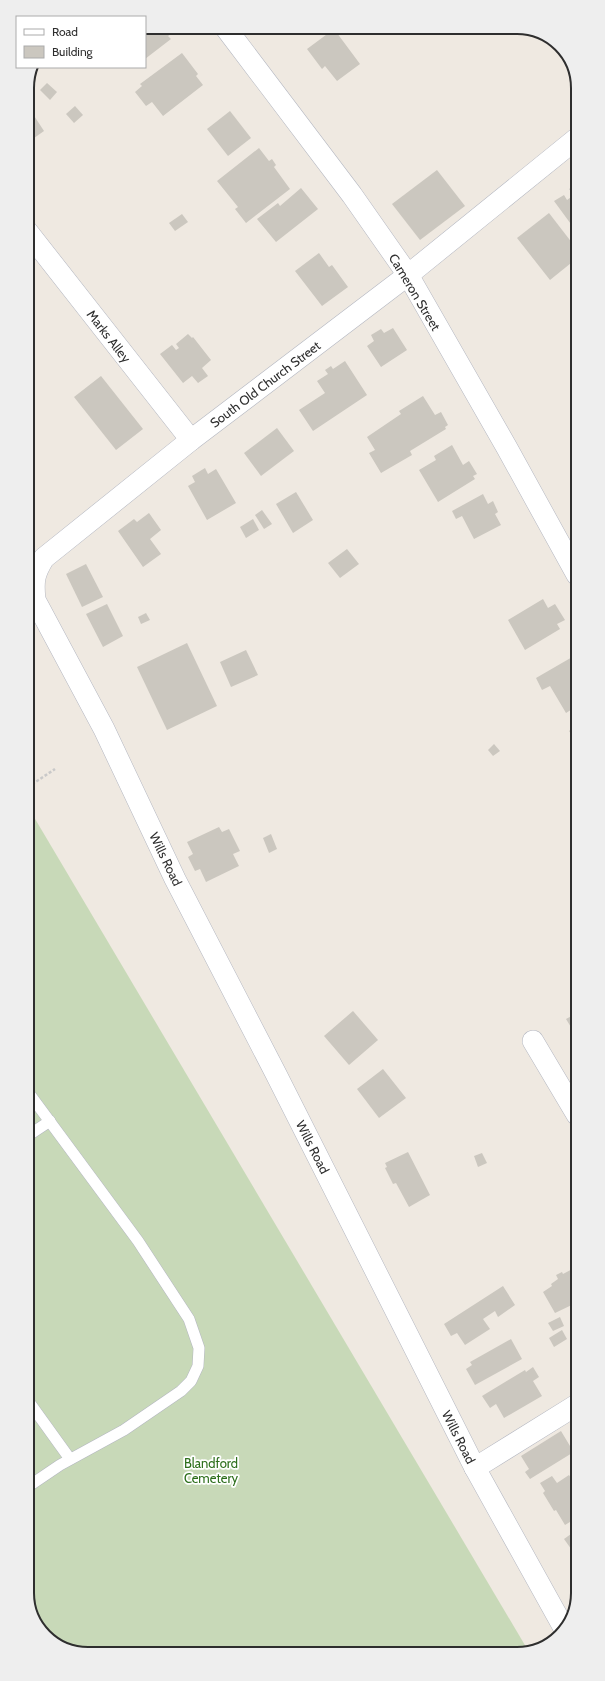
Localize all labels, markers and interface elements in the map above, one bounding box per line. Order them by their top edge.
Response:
legend [16,16,146,68]
text: Road [52,24,78,39]
text: Building [52,44,94,59]
street label: Cameron Street [386,251,445,334]
street label: Marks Alley [84,307,135,366]
street label: South Old Church Street [207,337,324,431]
street label: Wills Road [146,830,186,888]
street label: Wills Road [293,1118,333,1176]
street label: Wills Road [439,1408,479,1466]
park label: Blandford Cemetery [184,1455,239,1486]

